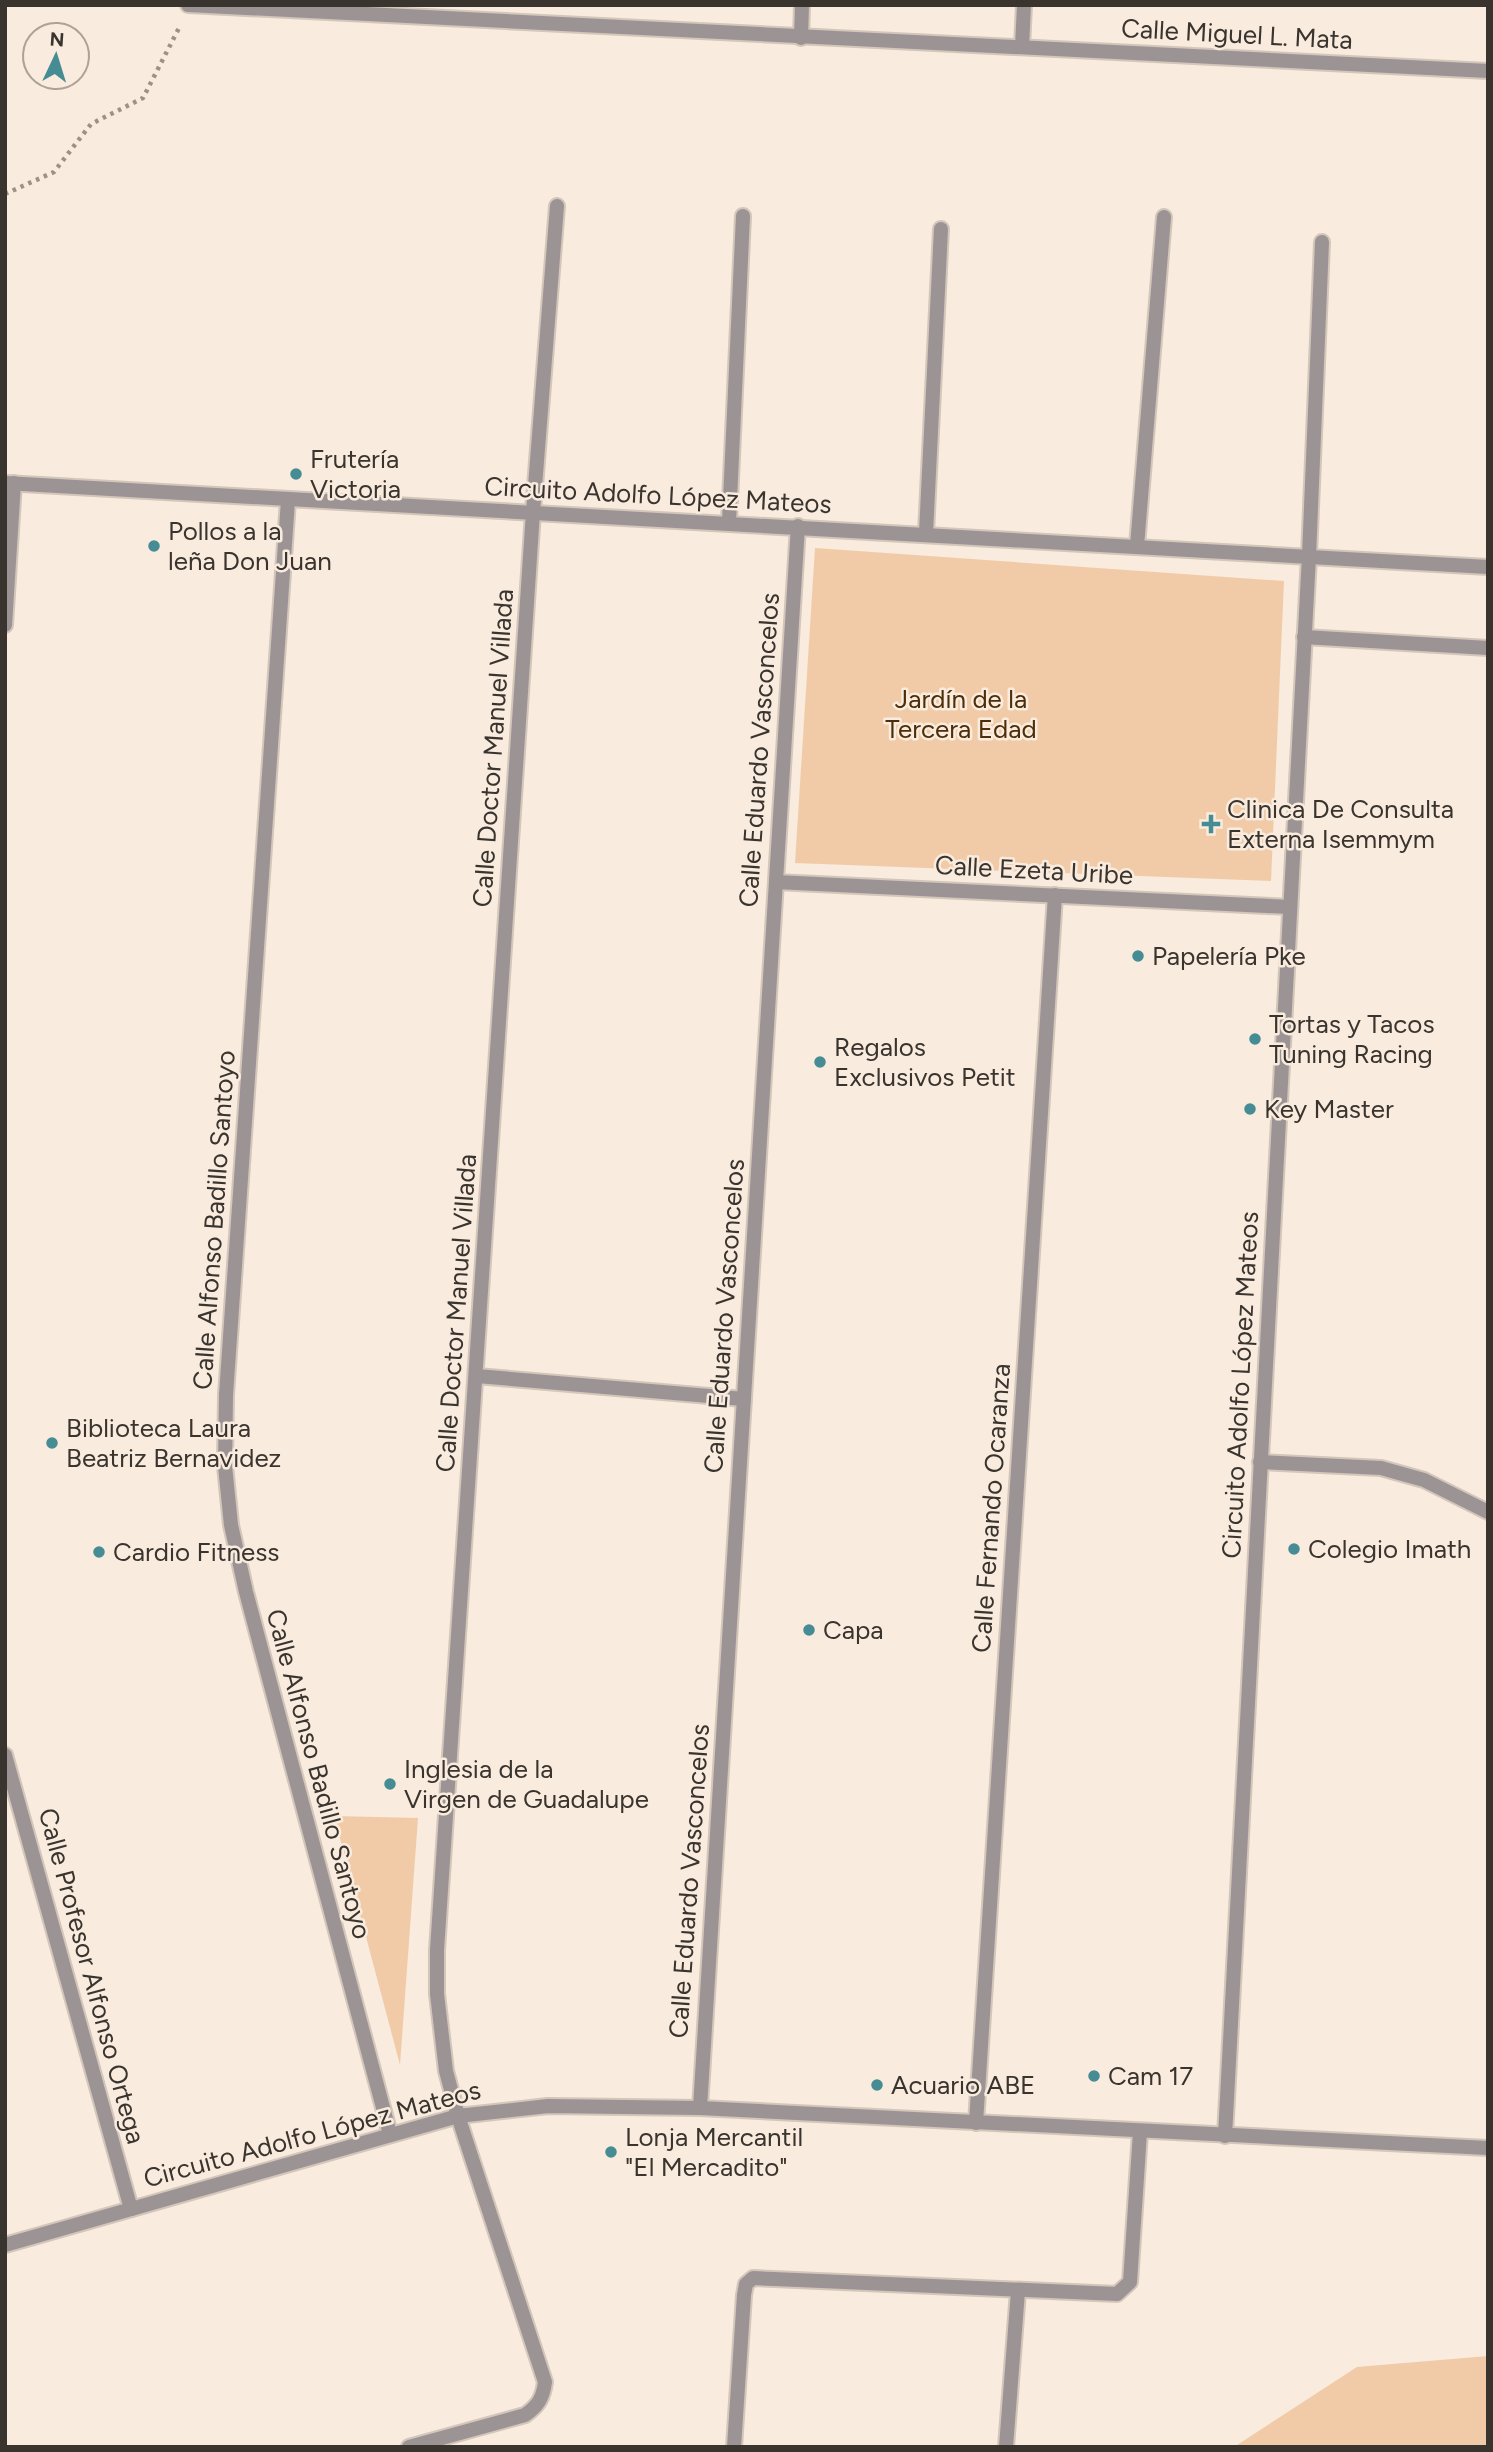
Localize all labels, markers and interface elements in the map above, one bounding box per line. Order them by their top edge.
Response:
street label: Calle Miguel L. Mata [1120,12,1354,56]
north arrow [21,21,91,91]
text: N [49,28,65,52]
place label: Frutería Victoria [310,443,401,505]
marker: Frutería Victoria [288,466,304,482]
street label: Circuito Adolfo López Mateos [484,470,832,520]
place label: Pollos a la leña Don Juan [168,515,332,577]
marker: Pollos a la leña Don Juan [146,538,162,554]
street label: Calle Doctor Manuel Villada [466,588,520,908]
street label: Calle Eduardo Vasconcelos [732,592,786,908]
park label: Jardín de la Tercera Edad [885,683,1037,745]
place label: Clinica De Consulta Externa Isemmym [1227,793,1454,855]
marker: Clinica De Consulta Externa Isemmym [1201,814,1221,834]
street label: Calle Ezeta Uribe [934,849,1134,891]
place label: Papelería Pke [1152,940,1306,972]
marker: Papelería Pke [1130,948,1146,964]
place label: Tortas y Tacos Tuning Racing [1269,1008,1435,1070]
place label: Regalos Exclusivos Petit [834,1031,1016,1093]
marker: Tortas y Tacos Tuning Racing [1247,1031,1263,1047]
street label: Calle Alfonso Badillo Santoyo [186,1049,242,1391]
marker: Regalos Exclusivos Petit [812,1054,828,1070]
place label: Key Master [1264,1093,1394,1125]
marker: Key Master [1242,1101,1258,1117]
street label: Calle Doctor Manuel Villada [429,1153,483,1473]
street label: Calle Eduardo Vasconcelos [697,1158,751,1474]
street label: Circuito Adolfo López Mateos [1215,1211,1265,1559]
street label: Calle Fernando Ocaranza [965,1362,1017,1654]
place label: Biblioteca Laura Beatriz Bernavidez [66,1412,281,1474]
marker: Biblioteca Laura Beatriz Bernavidez [44,1435,60,1451]
place label: Colegio Imath [1308,1533,1471,1565]
place label: Cardio Fitness [113,1536,279,1568]
marker: Colegio Imath [1286,1541,1302,1557]
marker: Cardio Fitness [91,1544,107,1560]
street label: Calle Alfonso Badillo Santoyo [260,1606,378,1942]
place label: Capa [823,1614,884,1646]
marker: Capa [801,1622,817,1638]
street label: Calle Eduardo Vasconcelos [662,1723,716,2039]
place label: Inglesia de la Virgen de Guadalupe [404,1753,649,1815]
marker: Inglesia de la Virgen de Guadalupe [382,1776,398,1792]
street label: Calle Profesor Alfonso Ortega [32,1805,152,2147]
place label: Cam 17 [1108,2060,1193,2092]
marker: Cam 17 [1086,2068,1102,2084]
place label: Acuario ABE [891,2069,1035,2101]
street label: Circuito Adolfo López Mateos [140,2074,484,2194]
marker: Acuario ABE [869,2077,885,2093]
place label: Lonja Mercantil "El Mercadito" [625,2121,803,2183]
marker: Lonja Mercantil "El Mercadito" [603,2144,619,2160]

